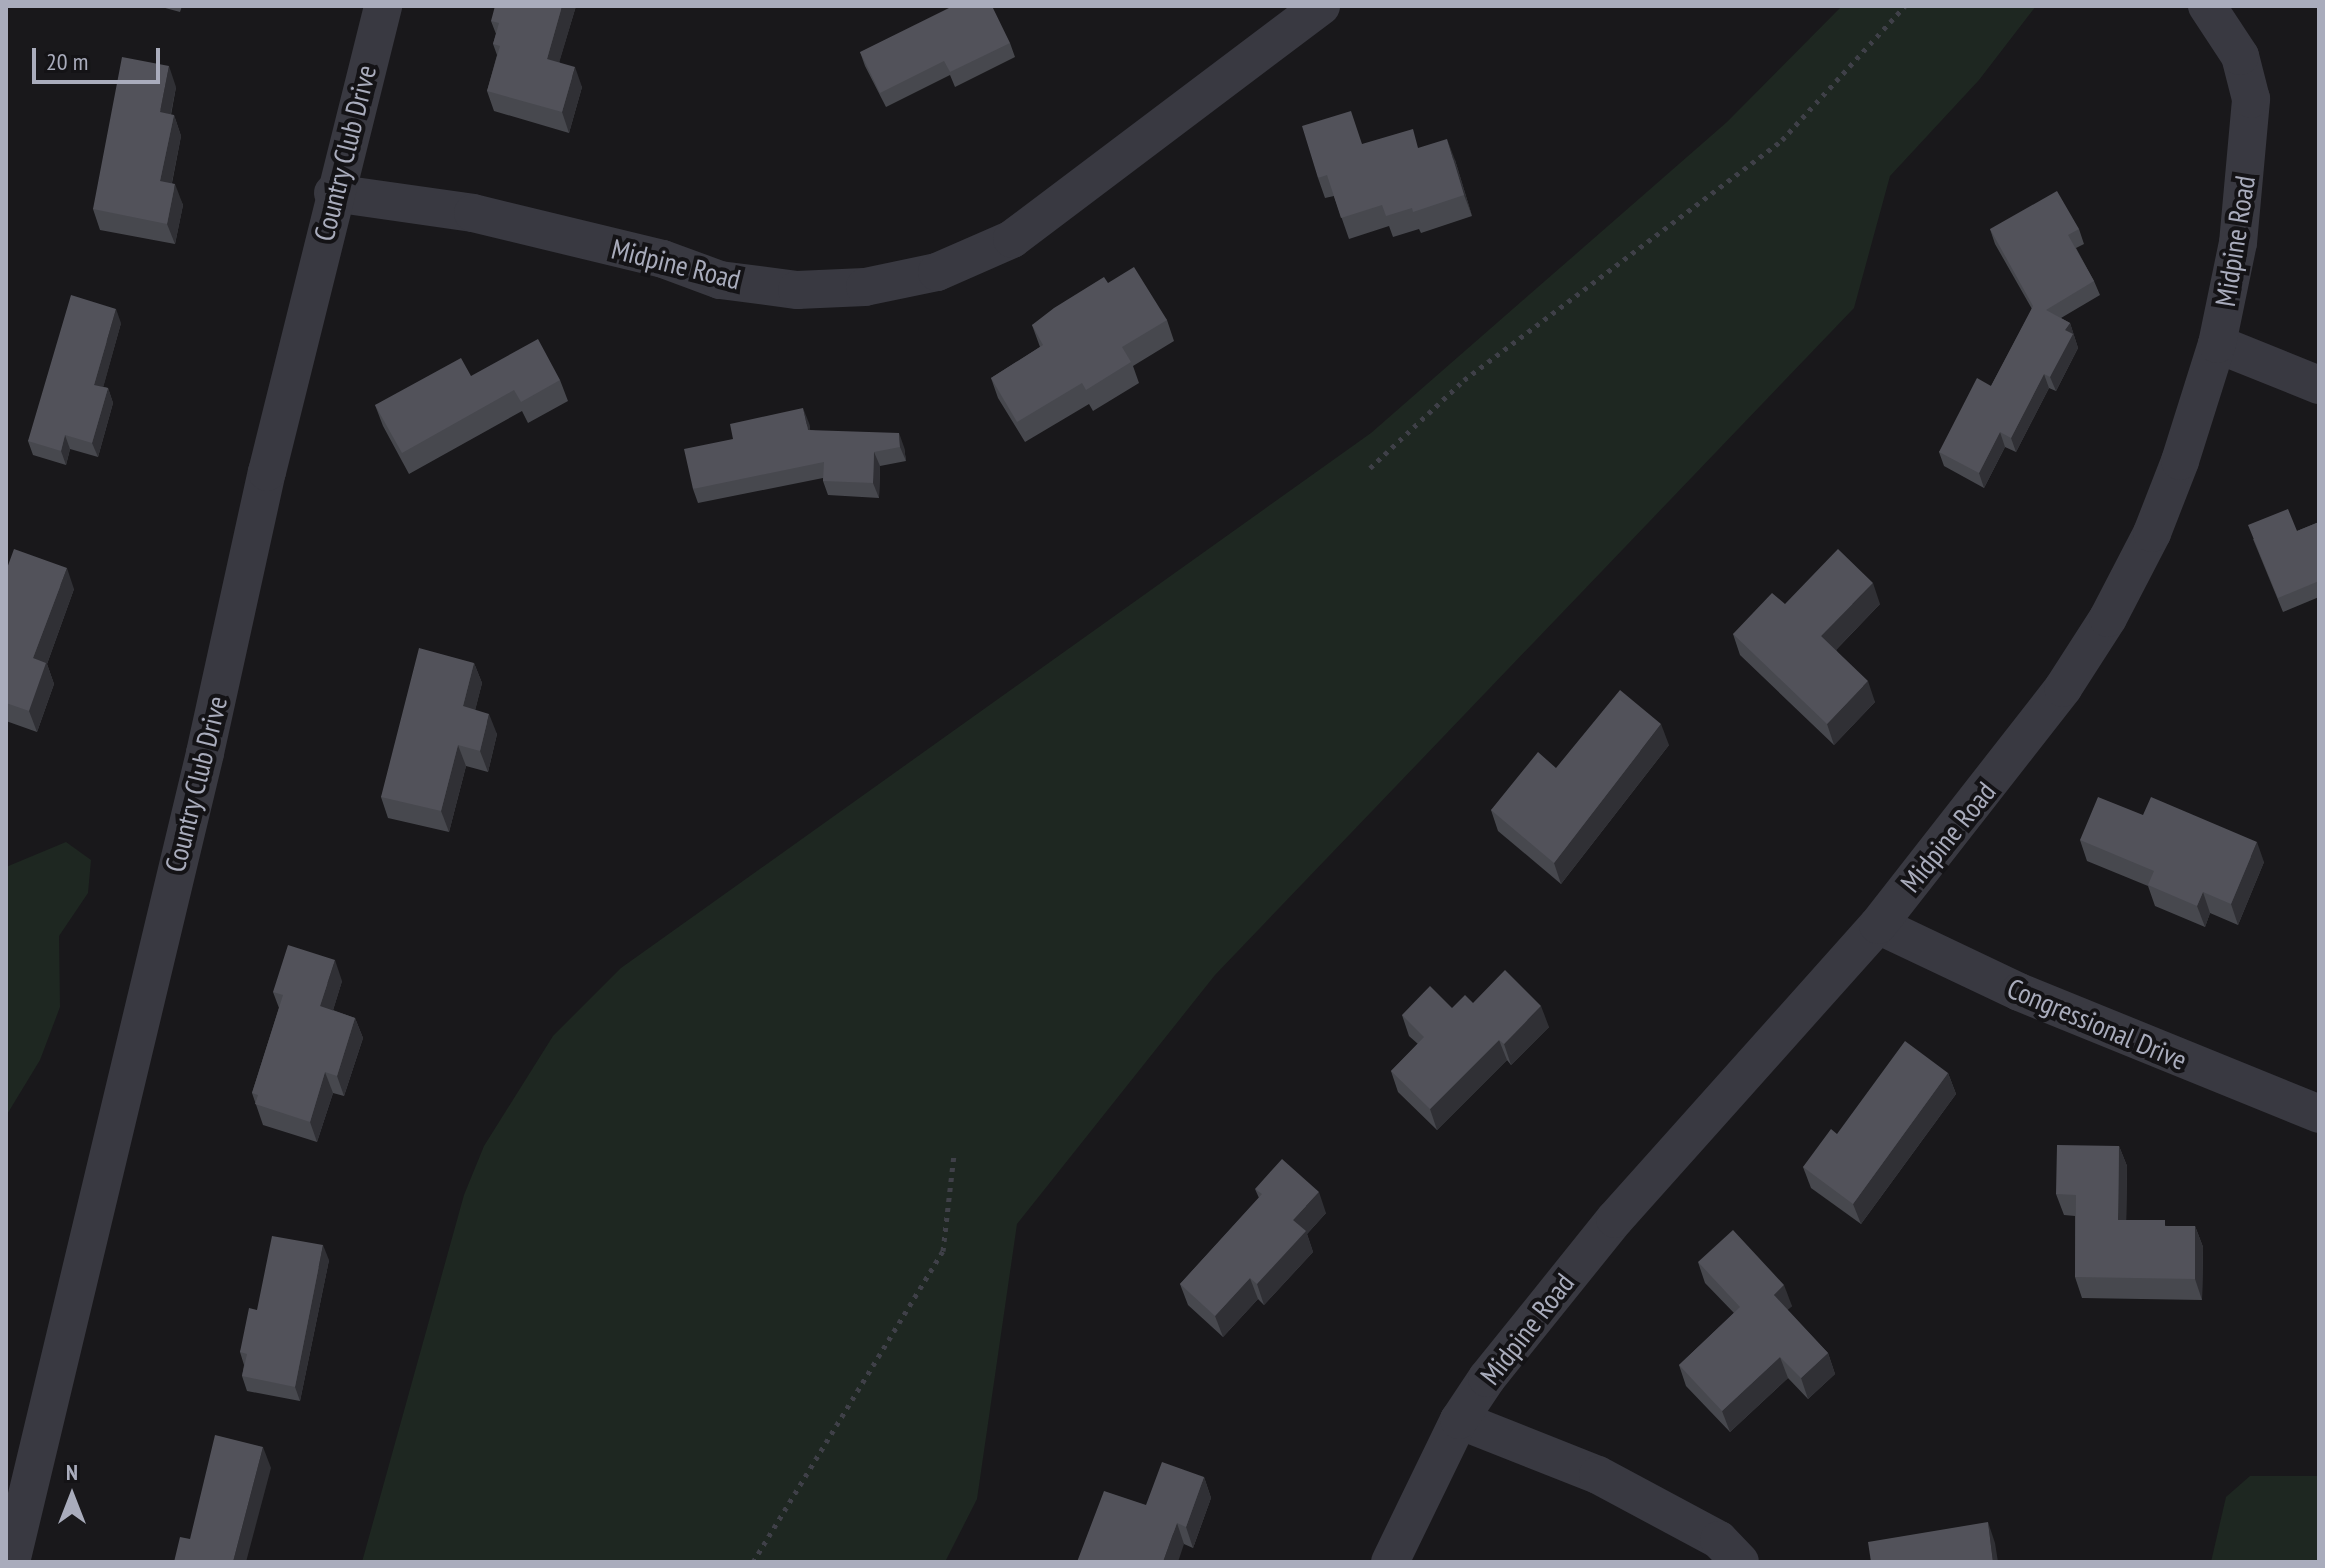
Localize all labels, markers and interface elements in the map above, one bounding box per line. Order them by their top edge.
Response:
scale bar [36,32,164,82]
text: 20 m [46,46,88,77]
street label: Country Club Drive [307,61,383,245]
street label: Midpine Road [2208,173,2262,309]
street label: Midpine Road [608,232,744,296]
street label: Country Club Drive [158,692,234,876]
street label: Midpine Road [1893,775,2003,899]
street label: Congressional Drive [2002,971,2192,1077]
street label: Midpine Road [1473,1267,1581,1391]
north arrow [32,1456,112,1536]
text: N [66,1458,78,1486]

